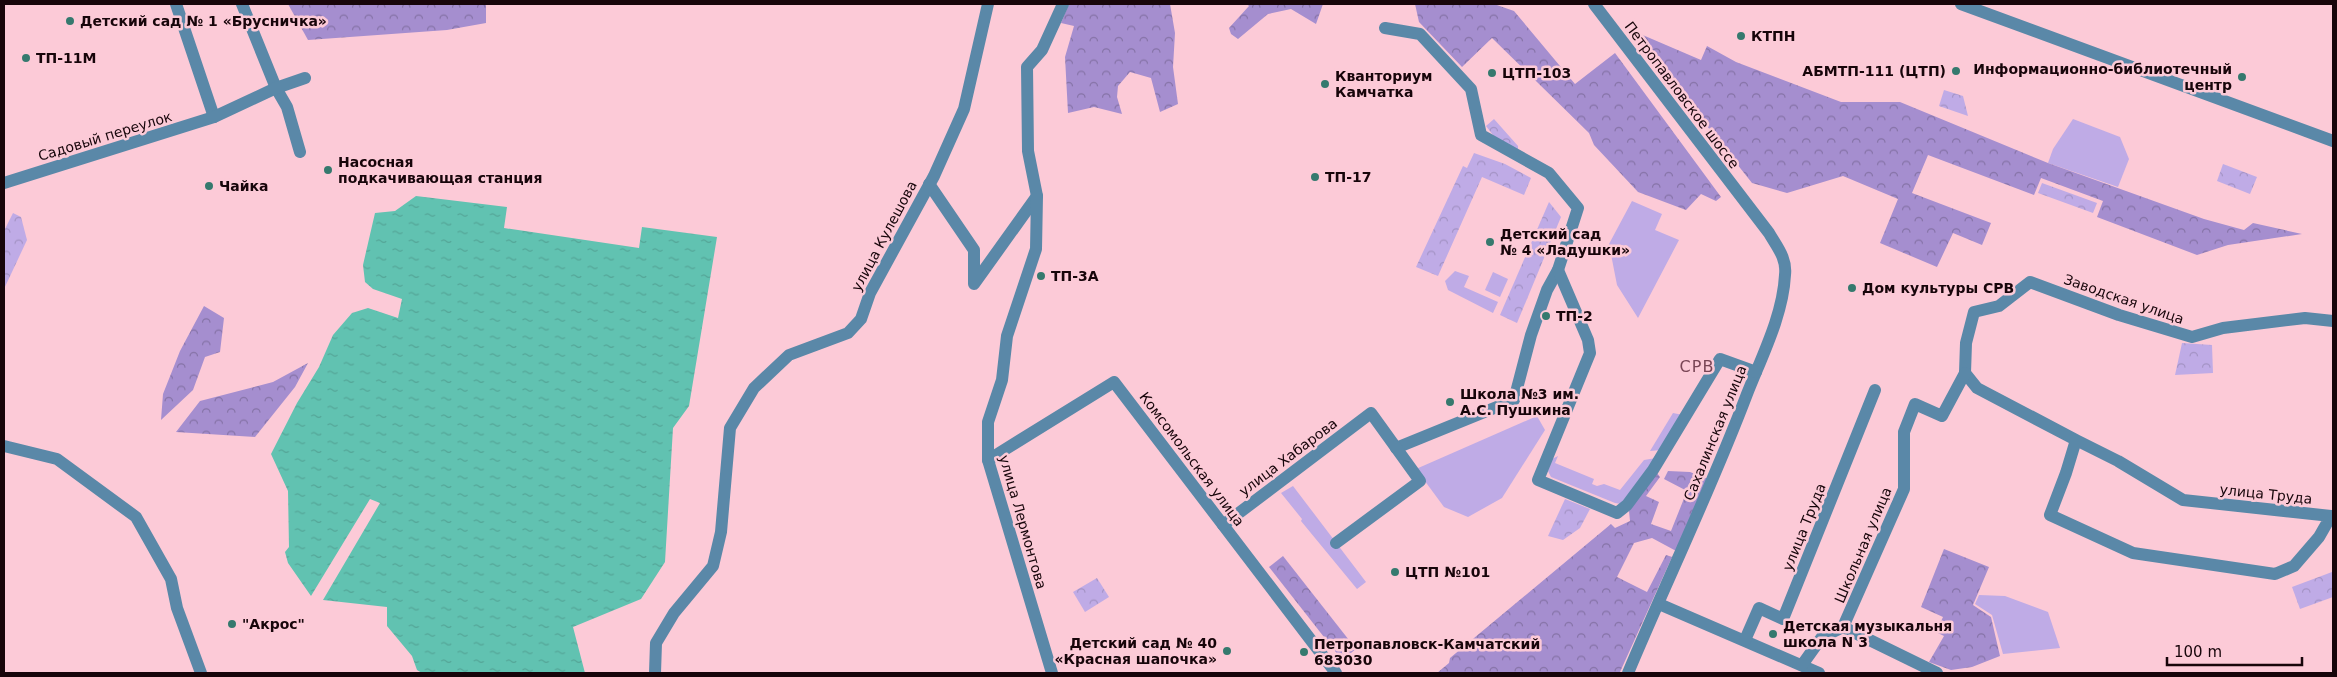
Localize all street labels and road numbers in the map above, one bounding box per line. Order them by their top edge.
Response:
street label: Петропавловское шоссе [1622,18,1742,172]
street label: Садовый переулок [36,108,174,164]
street label: улица Кулешова [848,178,920,294]
street label: Заводская улица [2062,271,2186,327]
street label: Сахалинская улица [1681,363,1749,503]
street label: Комсомольская улица [1136,389,1248,529]
street label: улица Хабарова [1236,415,1340,499]
street label: улица Лермонтова [996,453,1050,591]
street label: улица Труда [1779,481,1829,573]
street label: улица Труда [2219,481,2313,507]
street label: Школьная улица [1831,485,1895,605]

